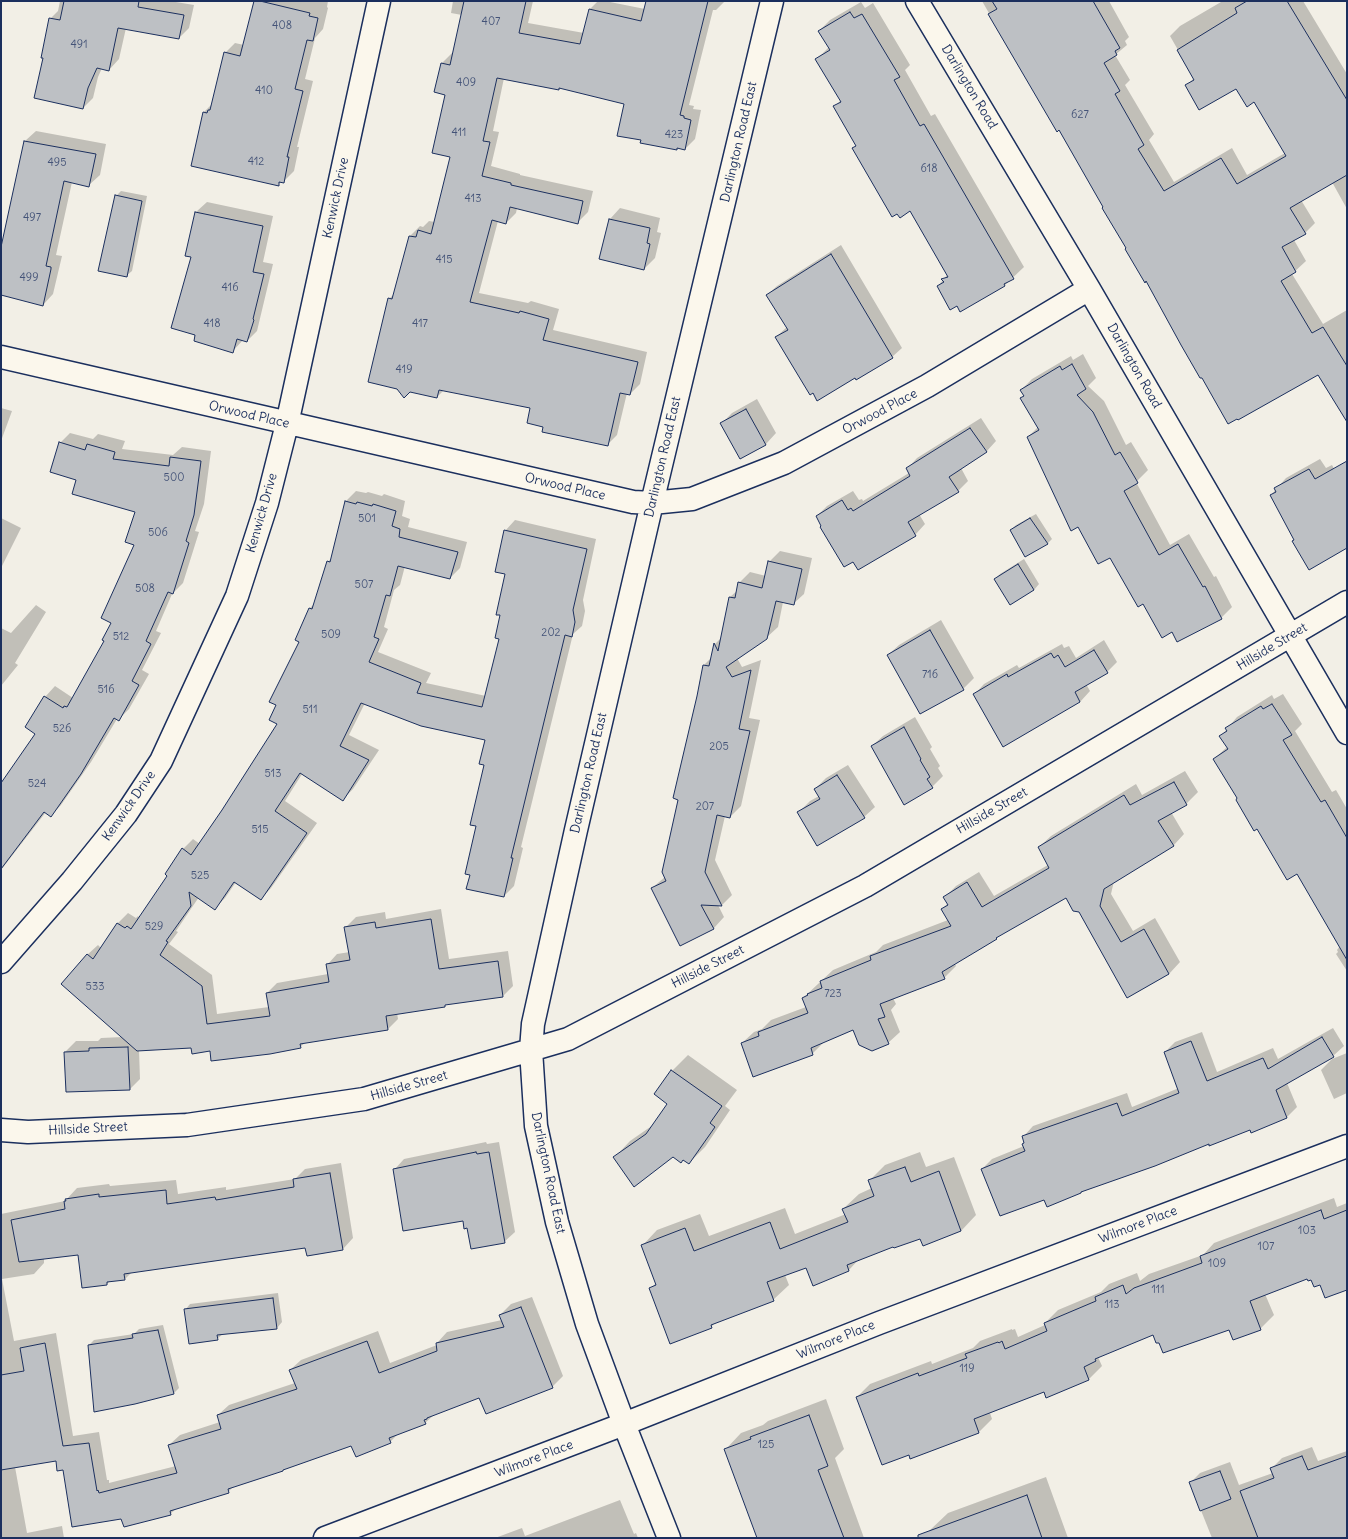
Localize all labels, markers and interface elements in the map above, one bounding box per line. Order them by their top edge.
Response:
house number: 407 [482,15,500,29]
house number: 408 [272,19,292,33]
house number: 491 [70,38,88,52]
street label: Darlington Road [938,42,1000,132]
house number: 409 [456,76,476,90]
street label: Darlington Road East [717,80,761,204]
house number: 410 [255,84,273,98]
house number: 627 [1071,108,1089,122]
house number: 411 [452,126,466,140]
house number: 423 [665,128,683,142]
house number: 412 [248,155,264,169]
house number: 495 [47,156,67,170]
street label: Kenwick Drive [320,156,352,240]
house number: 618 [920,162,938,176]
house number: 413 [465,192,481,206]
house number: 497 [23,211,41,225]
house number: 415 [436,253,452,267]
house number: 499 [19,271,39,285]
house number: 416 [222,281,238,295]
house number: 418 [204,317,220,331]
house number: 417 [412,317,428,331]
street label: Darlington Road [1103,321,1165,411]
house number: 419 [396,363,412,377]
street label: Orwood Place [840,386,920,438]
street label: Darlington Road East [641,395,685,519]
street label: Orwood Place [207,398,291,432]
street label: Orwood Place [523,470,607,504]
house number: 500 [164,471,184,485]
street label: Kenwick Drive [243,471,281,555]
house number: 501 [358,512,376,526]
house number: 506 [148,526,168,540]
house number: 507 [355,578,373,592]
house number: 508 [135,582,155,596]
street label: Hillside Street [1234,620,1310,674]
house number: 202 [541,626,561,640]
house number: 509 [321,628,341,642]
house number: 512 [113,630,129,644]
house number: 716 [922,668,938,682]
house number: 516 [97,683,115,697]
house number: 511 [302,703,318,717]
street label: Darlington Road East [567,711,611,835]
house number: 526 [53,722,71,736]
house number: 205 [709,740,729,754]
house number: 513 [265,767,281,781]
street label: Kenwick Drive [99,768,159,844]
house number: 524 [28,777,46,791]
street label: Hillside Street [954,784,1030,838]
house number: 207 [696,800,714,814]
house number: 515 [251,823,269,837]
house number: 525 [191,869,209,883]
house number: 529 [145,920,163,934]
street label: Hillside Street [669,942,747,992]
house number: 533 [86,980,104,994]
house number: 723 [824,987,842,1001]
street label: Hillside Street [369,1068,449,1104]
street label: Darlington Road East [528,1111,568,1235]
street label: Hillside Street [48,1119,128,1139]
street label: Wilmore Place [1097,1203,1179,1247]
house number: 103 [1298,1224,1316,1238]
house number: 107 [1258,1240,1274,1254]
house number: 109 [1208,1257,1226,1271]
house number: 111 [1151,1283,1165,1297]
house number: 113 [1105,1298,1119,1312]
street label: Wilmore Place [795,1317,877,1363]
house number: 119 [959,1362,975,1376]
street label: Wilmore Place [493,1437,575,1481]
house number: 125 [758,1438,774,1452]

